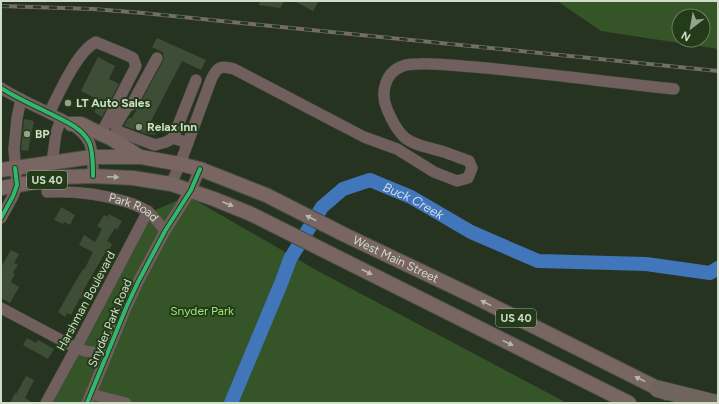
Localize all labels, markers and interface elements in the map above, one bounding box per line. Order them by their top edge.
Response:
north arrow [671,8,711,48]
text: N [679,28,693,44]
place label: LT Auto Sales [76,96,150,110]
marker: LT Auto Sales [63,98,73,108]
place label: Relax Inn [147,120,197,134]
marker: Relax Inn [134,122,144,132]
place label: BP [35,127,50,141]
marker: BP [22,129,32,139]
road number: US 40 [27,171,67,189]
one-way arrow [107,174,120,180]
water label: Buck Creek [381,179,447,223]
street label: Park Road [107,190,161,225]
one-way arrow [222,202,234,208]
one-way arrow [306,215,317,221]
street label: West Main Street [351,233,441,286]
street label: Harshman Boulevard [54,249,118,353]
one-way arrow [361,269,373,276]
street label: Snyder Park Road [85,277,135,369]
one-way arrow [480,300,491,306]
park label: Snyder Park [170,304,234,318]
road number: US 40 [496,309,536,327]
one-way arrow [503,340,514,346]
one-way arrow [634,376,645,383]

